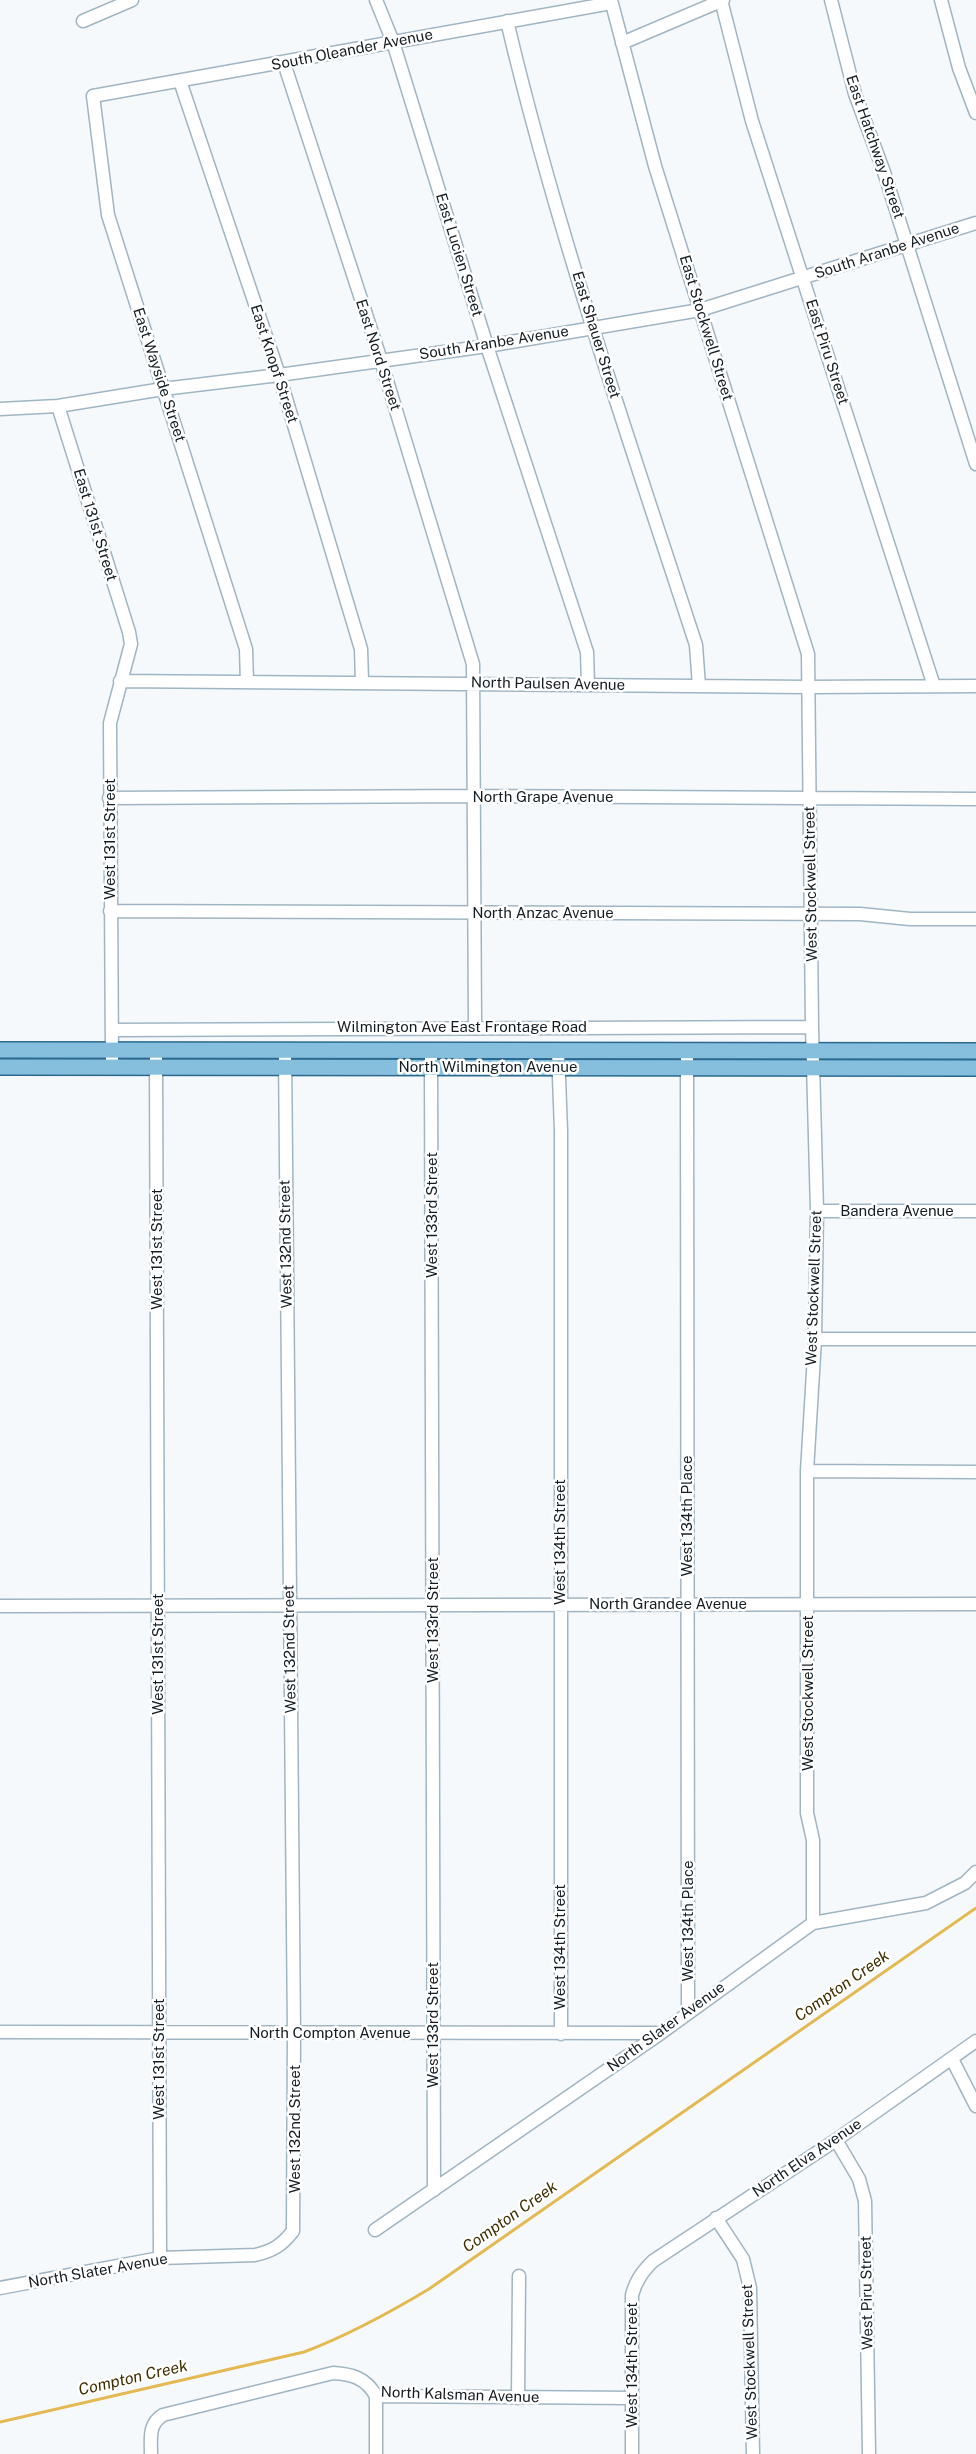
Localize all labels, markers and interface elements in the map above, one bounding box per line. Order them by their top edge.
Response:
street label: South Oleander Avenue [270,25,434,75]
street label: East Hatchway Street [842,73,908,221]
street label: East Lucien Street [432,191,486,319]
street label: South Aranbe Avenue [812,219,962,283]
street label: East Stockwell Street [675,253,737,403]
street label: East Shauer Street [568,269,624,401]
street label: East Nord Street [351,297,405,413]
street label: East Piru Street [801,297,853,407]
street label: East Knopf Street [246,302,302,426]
street label: East Wayside Street [129,306,189,444]
street label: South Aranbe Avenue [418,322,570,364]
street label: East 131st Street [69,467,121,583]
street label: North Paulsen Avenue [471,674,625,694]
street label: West 131st Street [101,778,119,900]
street label: North Grape Avenue [473,788,613,806]
street label: West Stockwell Street [801,806,821,962]
street label: North Anzac Avenue [472,904,614,922]
street label: Wilmington Ave East Frontage Road [337,1018,587,1036]
street label: North Wilmington Avenue [399,1058,577,1076]
street label: West 133rd Street [423,1152,441,1278]
street label: West 132nd Street [276,1180,296,1308]
street label: West 131st Street [148,1188,166,1310]
street label: Bandera Avenue [840,1202,954,1220]
street label: West Stockwell Street [802,1210,826,1366]
street label: West 134th Place [678,1456,696,1576]
street label: West 134th Street [551,1479,569,1605]
street label: West 133rd Street [424,1557,442,1683]
street label: West 132nd Street [280,1585,300,1713]
street label: West 131st Street [149,1593,167,1715]
street label: North Grandee Avenue [589,1595,747,1613]
street label: West Stockwell Street [799,1615,817,1771]
street label: West 134th Place [679,1861,697,1981]
street label: West 134th Street [551,1884,569,2010]
water label: Compton Creek [791,1946,893,2026]
street label: West 133rd Street [424,1962,442,2088]
street label: North Slater Avenue [604,1978,728,2076]
street label: West 131st Street [150,1998,168,2120]
street label: North Compton Avenue [249,2024,411,2042]
street label: West 132nd Street [286,2065,304,2193]
street label: North Elva Avenue [749,2115,865,2201]
water label: Compton Creek [459,2177,561,2257]
street label: West Piru Street [857,2236,877,2350]
street label: North Slater Avenue [27,2250,169,2292]
street label: West Stockwell Street [738,2284,762,2440]
street label: West 134th Street [623,2302,641,2428]
water label: Compton Creek [77,2356,189,2400]
street label: North Kalsman Avenue [380,2383,540,2407]

